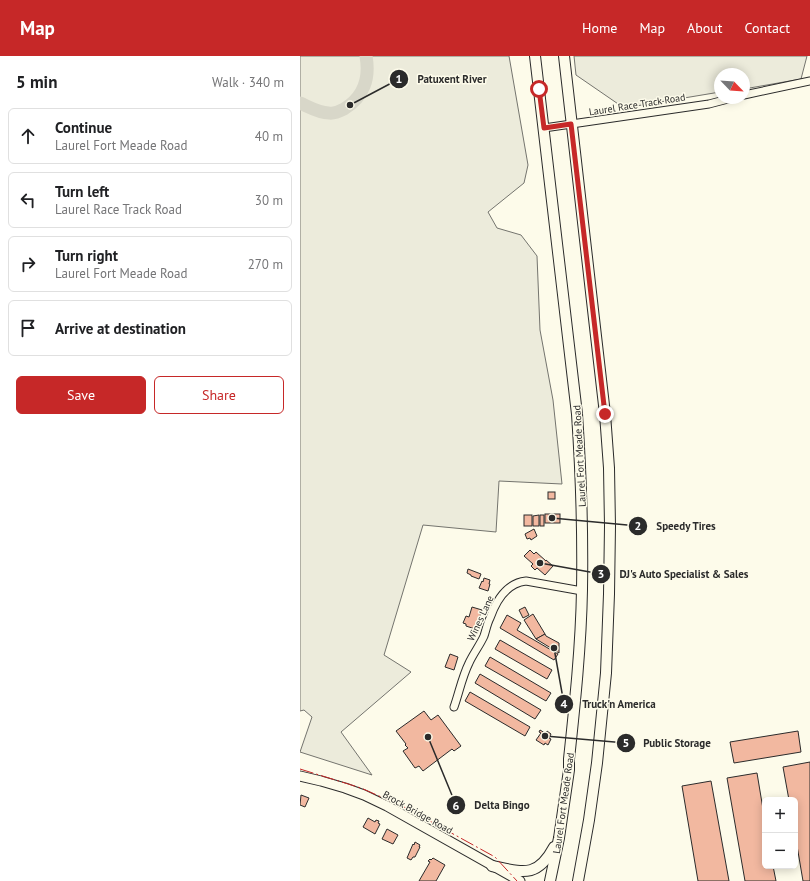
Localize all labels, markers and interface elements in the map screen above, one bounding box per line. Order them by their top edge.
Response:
text: Map [20,16,55,40]
text: Home [582,19,617,37]
text: Map [639,19,665,37]
text: About [687,19,723,37]
text: Contact [745,19,790,37]
callout: Patuxent River [389,67,495,90]
north arrow [714,68,750,104]
text: 5 min [16,71,57,93]
text: 1 [396,71,402,86]
text: Patuxent River [417,72,487,86]
text: Walk · 340 m [212,74,284,91]
route start [530,80,548,98]
street label: Laurel Race Track Road [588,90,686,119]
text: Continue [55,118,112,137]
icon: ahead [17,125,39,147]
text: 40 m [255,128,283,145]
text: Laurel Fort Meade Road [55,137,188,154]
text: Turn left [55,182,109,201]
icon: left [17,189,39,211]
text: 30 m [255,192,283,209]
text: Laurel Race Track Road [55,201,182,218]
text: Turn right [55,246,118,265]
icon: right [17,253,39,275]
text: 270 m [248,256,283,273]
text: Laurel Fort Meade Road [55,265,188,282]
icon: arrive [17,317,39,339]
text: Arrive at destination [55,319,186,338]
button: Save [16,376,146,414]
button: Share [154,376,284,414]
street label: Laurel Fort Meade Road [570,405,589,507]
route end [596,405,614,423]
callout: Speedy Tires [628,514,724,537]
text: 2 [635,518,641,533]
text: Speedy Tires [656,519,716,533]
callout: DJ's Auto Specialist & Sales [591,563,757,586]
text: 3 [598,566,604,581]
text: DJ's Auto Specialist & Sales [620,567,749,581]
street label: Wines Lane [464,593,497,643]
callout: Truck'n America [554,693,664,716]
text: 4 [561,696,568,711]
text: Truck'n America [582,697,656,711]
callout: Public Storage [616,732,719,755]
text: 5 [623,735,629,750]
text: Public Storage [643,736,711,750]
street label: Laurel Fort Meade Road [550,752,577,854]
street label: Brock Bridge Road [381,788,455,837]
callout: Delta Bingo [446,794,538,817]
map controls [762,797,798,869]
button: + [762,797,798,833]
text: 6 [453,798,460,813]
text: Delta Bingo [474,798,530,812]
button: − [762,833,798,869]

